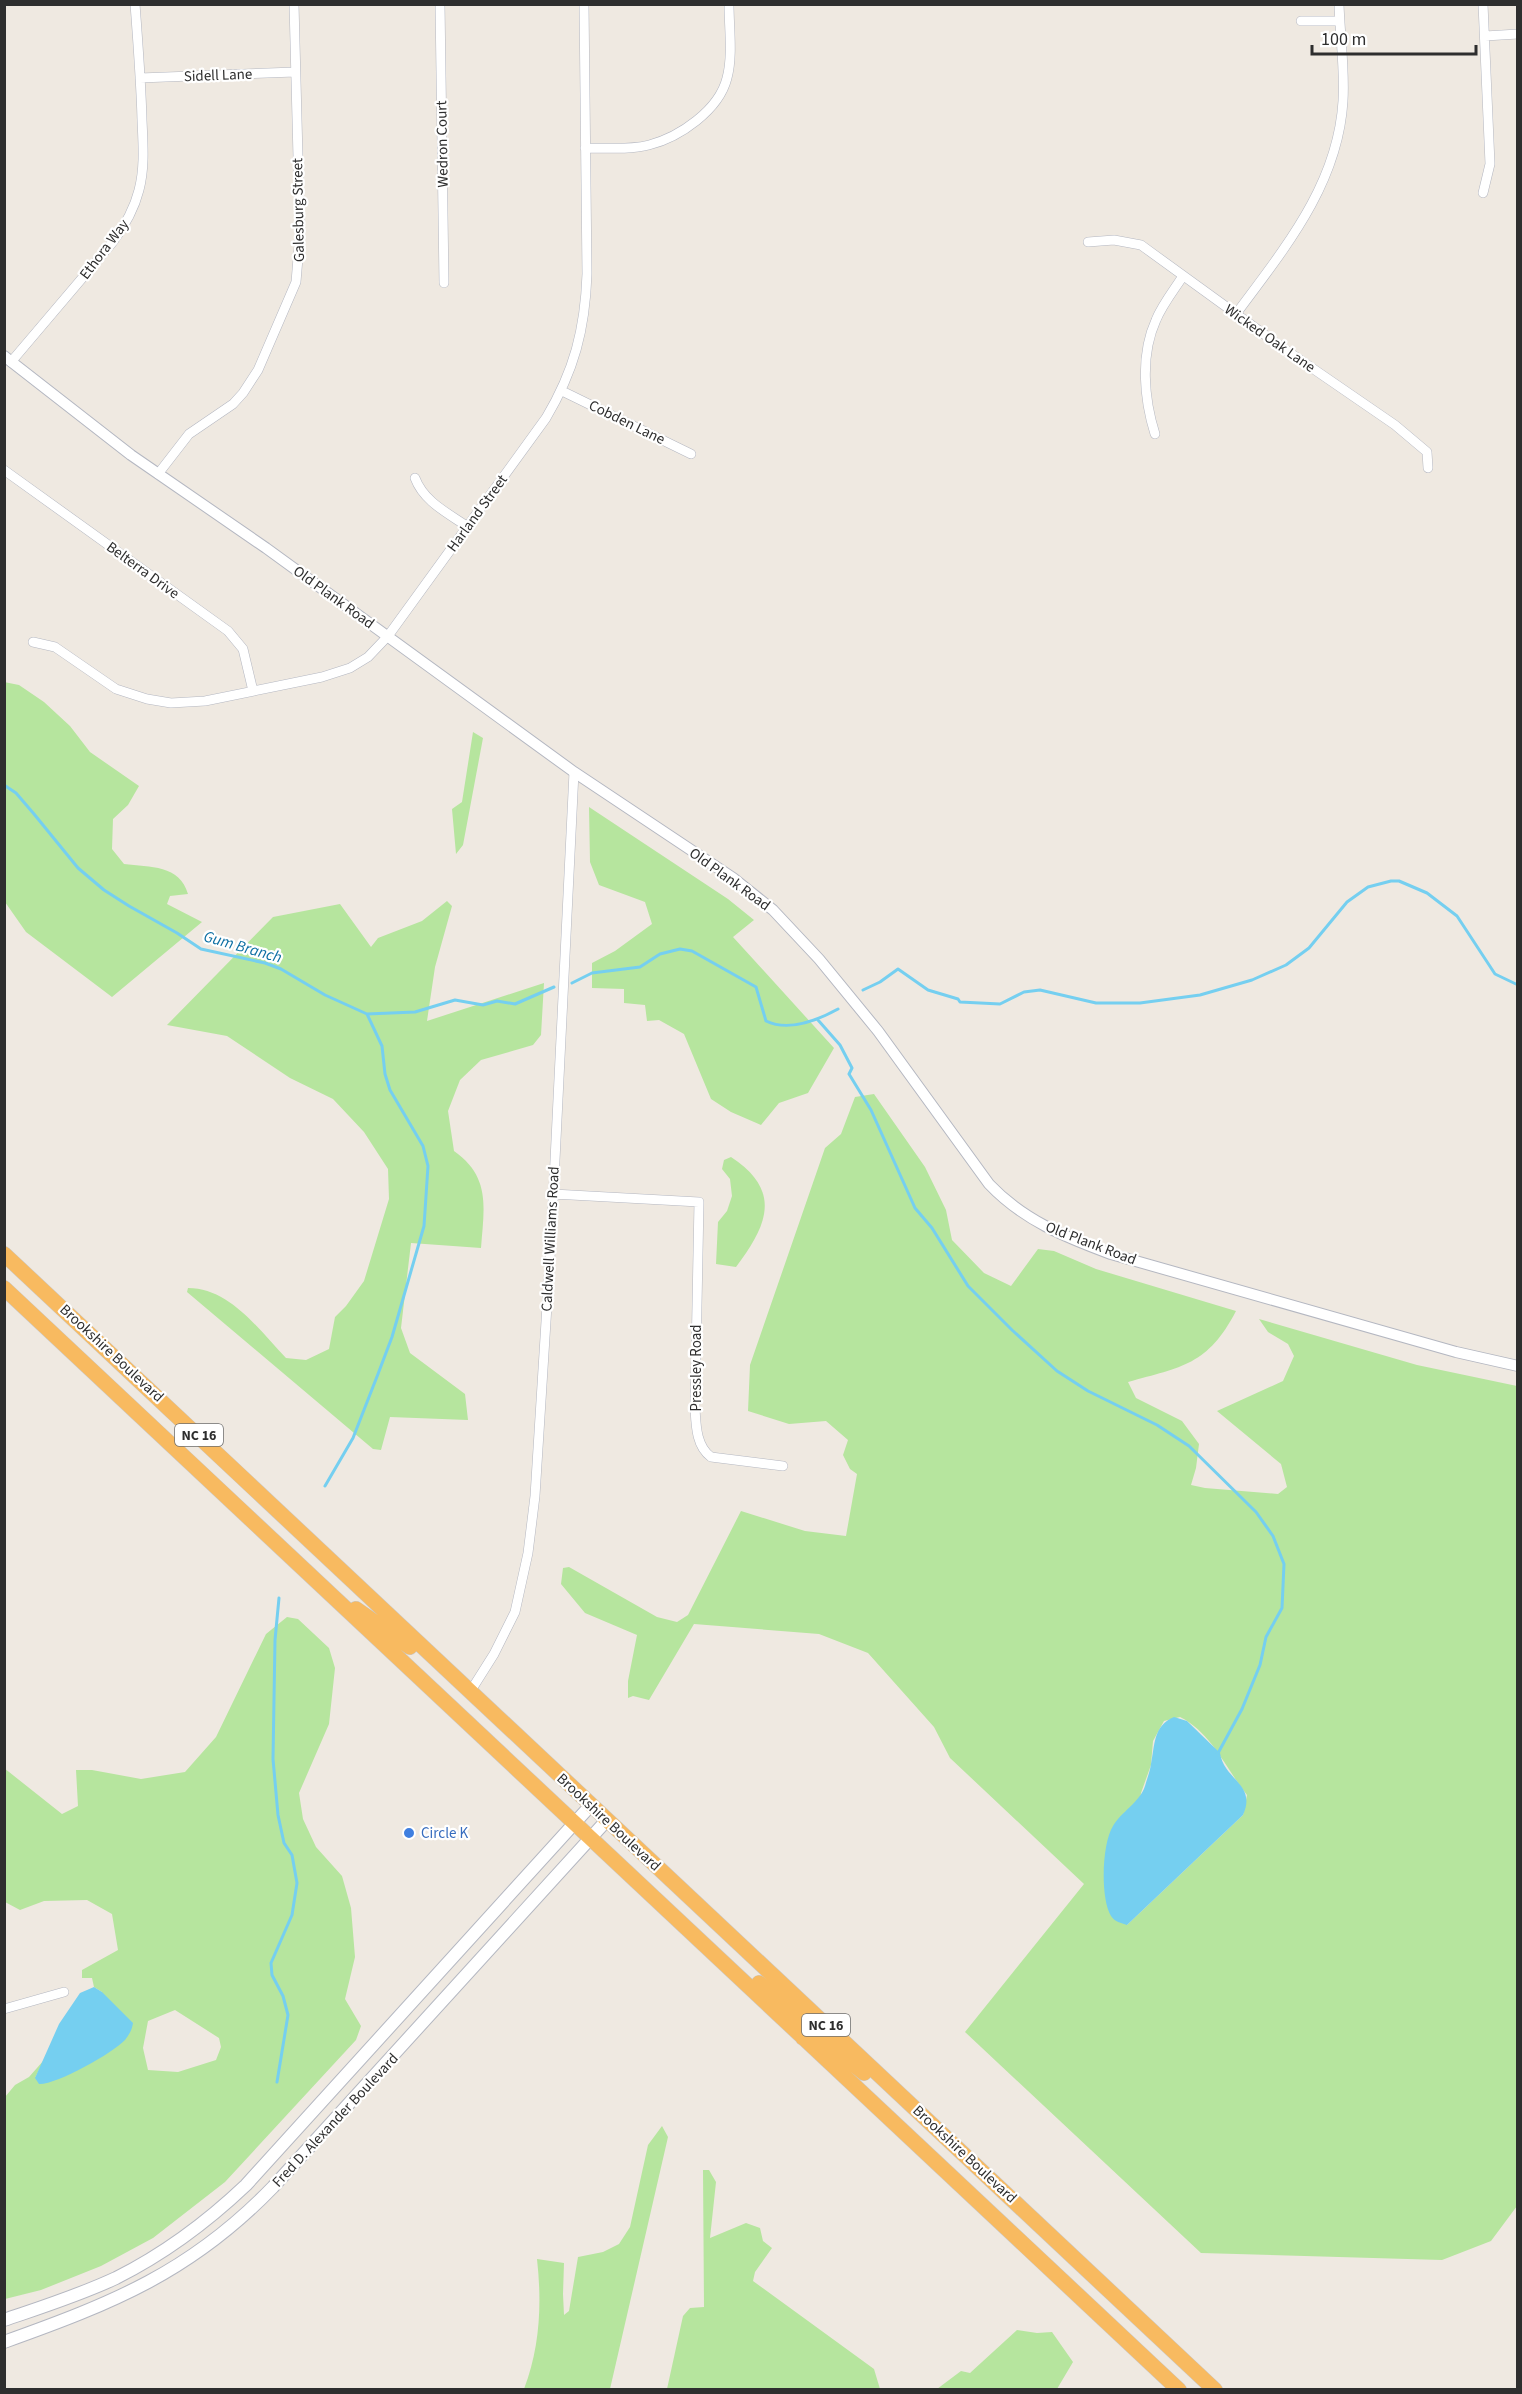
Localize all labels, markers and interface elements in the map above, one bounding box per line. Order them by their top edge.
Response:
scale bar [1312,18,1476,56]
text: 100 m [1321,27,1366,52]
street label: Sidell Lane [183,64,253,87]
street label: Wedron Court [431,100,454,188]
street label: Galesburg Street [287,158,310,262]
street label: Ethora Way [75,215,134,284]
street label: Wicked Oak Lane [1220,299,1319,378]
street label: Cobden Lane [585,395,668,450]
street label: Harland Street [442,470,513,556]
street label: Belterra Drive [102,537,183,604]
street label: Old Plank Road [289,561,379,634]
street label: Old Plank Road [685,843,775,916]
water label: Gum Branch [201,925,284,969]
street label: Caldwell Williams Road [536,1166,565,1312]
street label: Old Plank Road [1042,1216,1139,1270]
street label: Brookshire Boulevard [55,1300,168,1407]
street label: Pressley Road [686,1324,707,1412]
road number: NC 16 [175,1424,223,1446]
street label: Brookshire Boulevard [552,1769,665,1876]
place label: Circle K [421,1823,468,1844]
marker: Circle K [402,1826,416,1840]
road number: NC 16 [802,2014,850,2036]
street label: Fred D. Alexander Boulevard [267,2049,403,2192]
street label: Brookshire Boulevard [908,2101,1021,2208]

